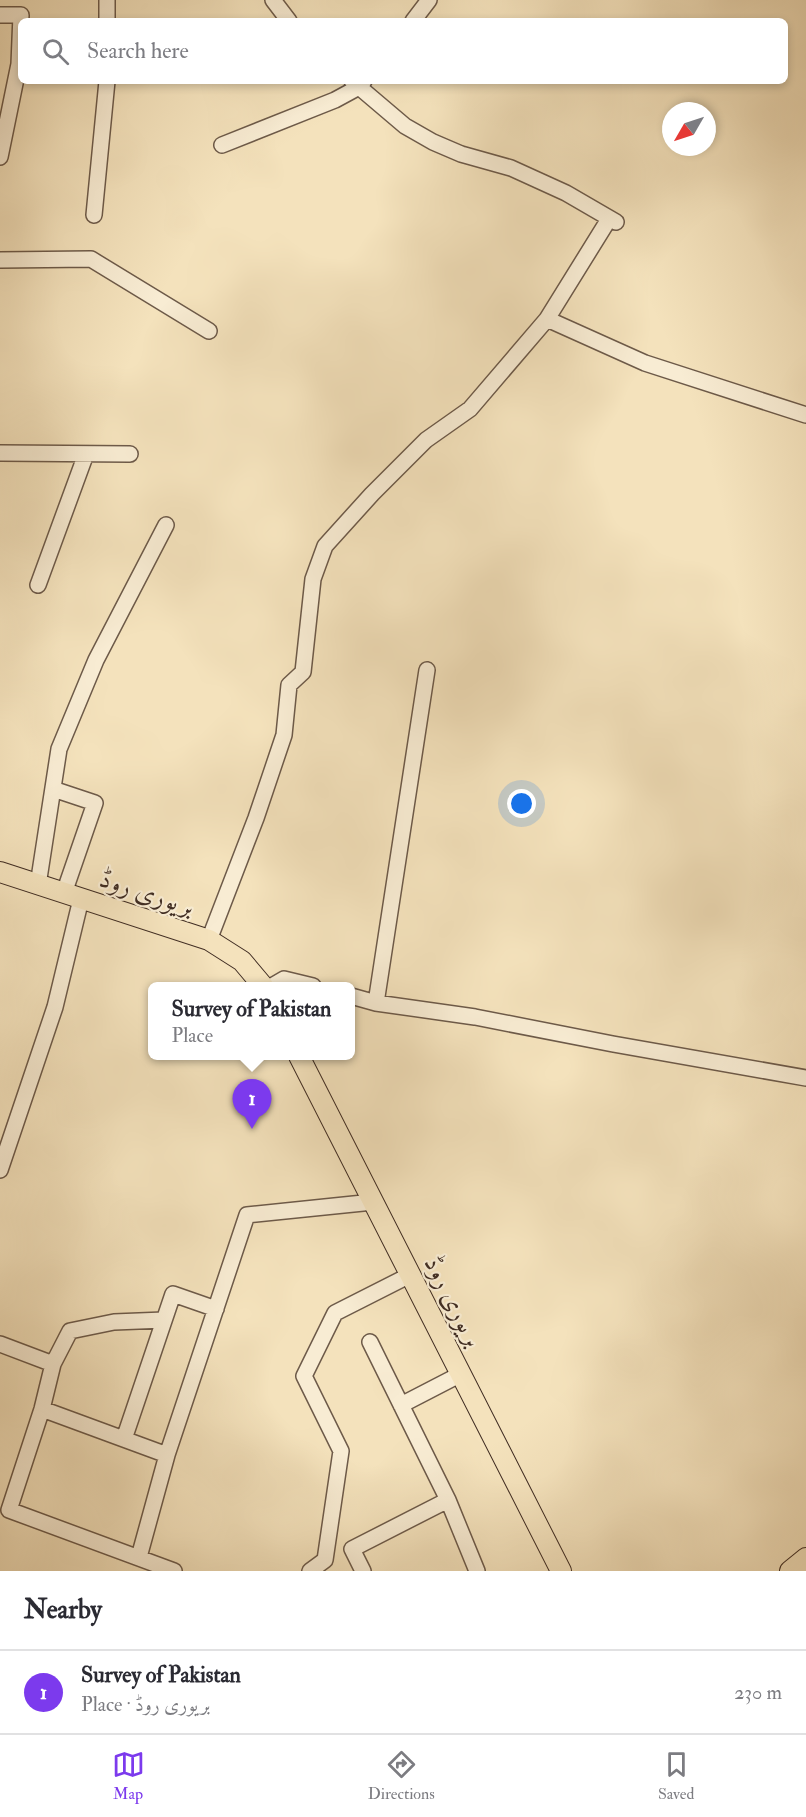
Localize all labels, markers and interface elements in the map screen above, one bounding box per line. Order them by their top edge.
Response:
search box [18,18,788,84]
icon: search [39,35,72,68]
text: Search here [87,37,189,65]
north arrow [662,102,716,156]
your location [507,789,536,818]
street label: بریوری روڈ [95,863,198,923]
popup [148,982,355,1060]
text: Survey of Pakistan [172,995,331,1023]
text: Place [172,1023,213,1048]
pin: 1 [232,1080,272,1129]
street label: بریوری روڈ [417,1251,490,1353]
text: Nearby [24,1594,102,1626]
text: Survey of Pakistan [81,1661,241,1689]
text: 1 [40,1680,47,1705]
text: 230 m [734,1680,782,1705]
text: Place · بریوری روڈ [81,1692,210,1717]
tab: Map [112,1748,145,1804]
tab: Directions [368,1748,435,1804]
tab: Saved [658,1748,694,1804]

